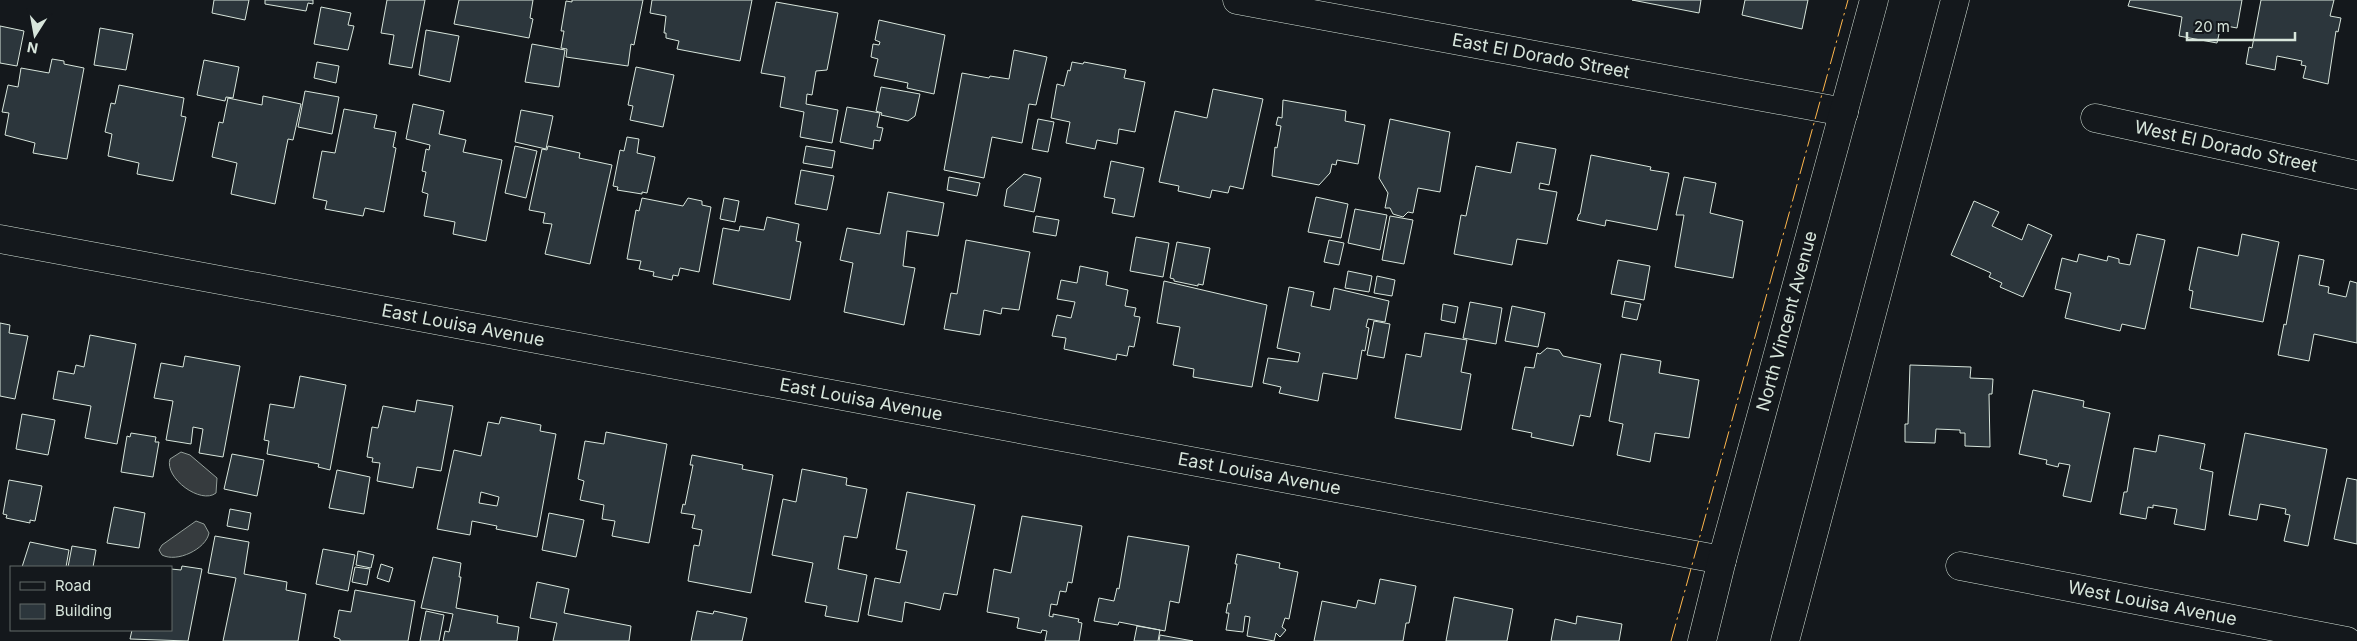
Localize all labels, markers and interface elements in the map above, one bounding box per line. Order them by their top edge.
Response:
north arrow [10,10,60,60]
scale bar [2187,10,2294,42]
text: 20 m [2194,17,2230,36]
street label: East El Dorado Street [1451,29,1632,82]
text: N [26,39,39,58]
street label: West El Dorado Street [2133,116,2319,176]
street label: North Vincent Avenue [1752,228,1821,414]
street label: East Louisa Avenue [380,299,546,350]
street label: East Louisa Avenue [778,374,944,425]
street label: East Louisa Avenue [1176,448,1343,499]
legend [10,566,172,631]
text: Road [55,576,91,595]
street label: West Louisa Avenue [2066,576,2239,629]
text: Building [55,601,112,620]

